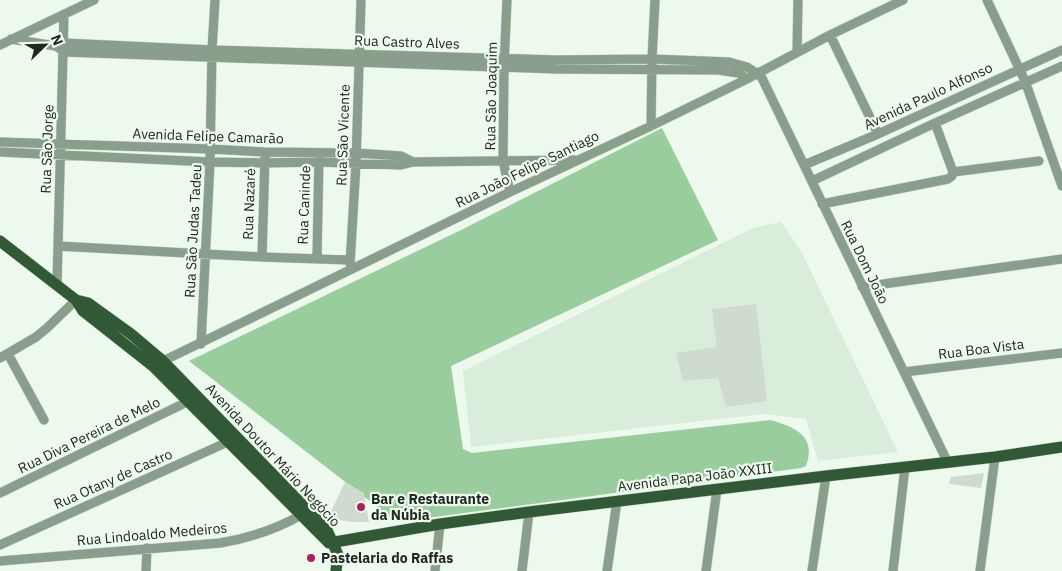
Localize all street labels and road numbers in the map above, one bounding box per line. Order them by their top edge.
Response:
street label: Rua Castro Alves [354,31,460,53]
street label: Rua São Joaquim [481,41,501,151]
street label: Avenida Paulo Alfonso [861,58,995,134]
street label: Rua São Vicente [332,84,354,186]
street label: Rua São Jorge [36,104,58,194]
street label: Avenida Felipe Camarão [132,124,284,148]
street label: Rua João Felipe Santiago [452,126,602,212]
street label: Rua São Judas Tadeu [181,164,205,298]
street label: Rua Caninde [294,165,314,245]
street label: Rua Nazaré [239,168,259,240]
street label: Rua Dom João [837,217,893,307]
street label: Rua Boa Vista [937,335,1026,363]
street label: Avenida Doutor Mário Negócio [202,380,344,531]
street label: Rua Diva Pereira de Melo [15,393,163,477]
street label: Rua Otany de Castro [51,445,175,513]
street label: Avenida Papa João XXIII [617,459,773,495]
street label: Rua Lindoaldo Medeiros [76,518,228,550]

